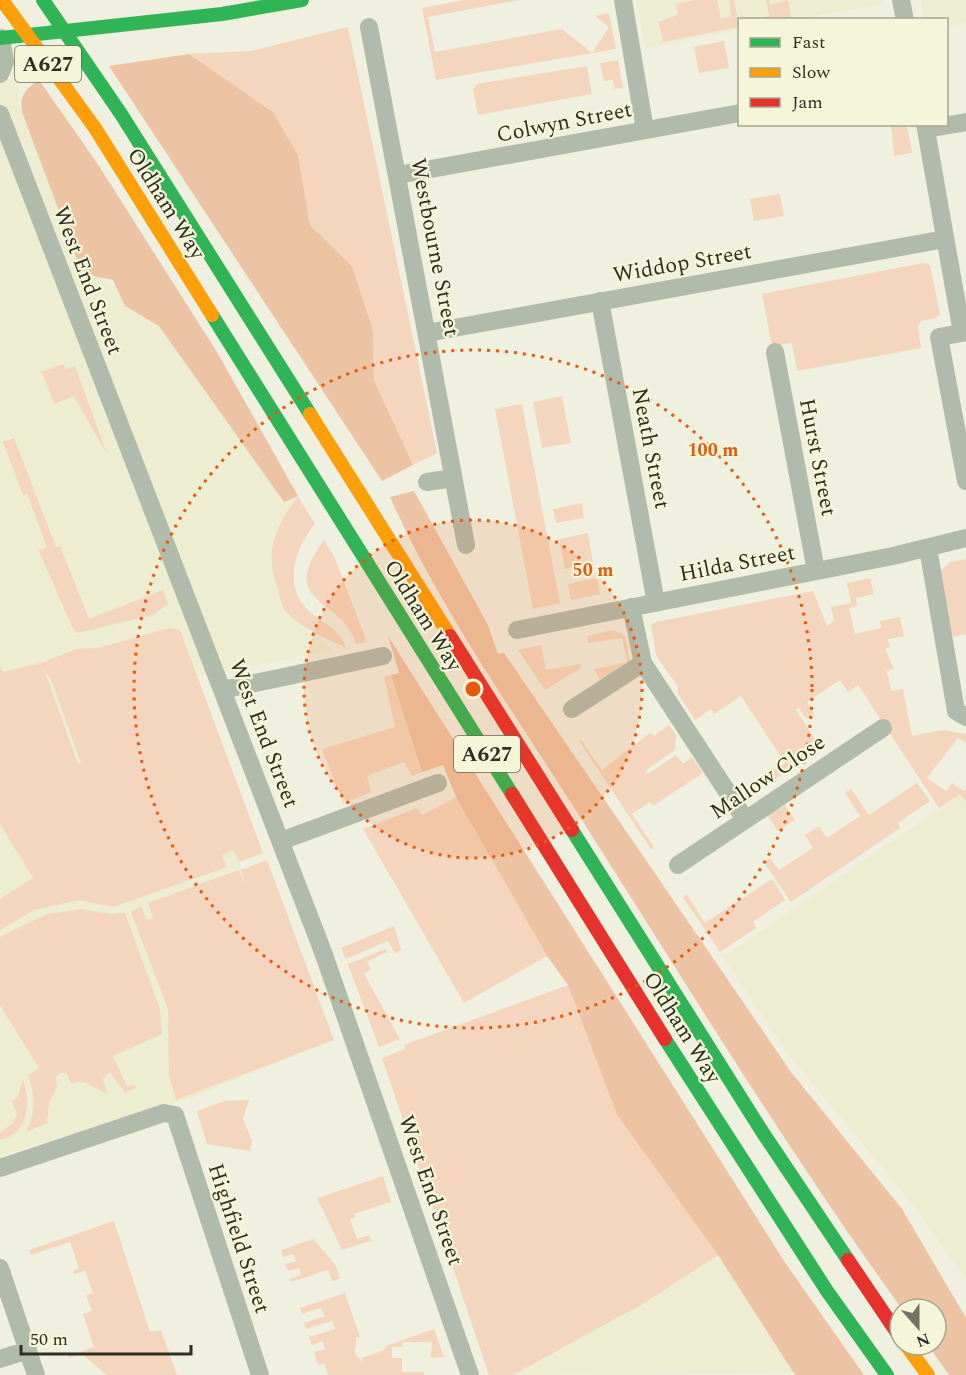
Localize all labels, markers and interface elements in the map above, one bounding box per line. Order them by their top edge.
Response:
legend [738,18,948,126]
text: Fast [792,29,825,56]
road number: A627 [15,46,81,82]
text: Slow [792,59,831,86]
text: Jam [792,89,823,116]
street label: Colwyn Street [494,93,635,152]
street label: Oldham Way [118,141,214,267]
street label: Westbourne Street [401,155,468,339]
street label: West End Street [44,201,131,360]
street label: Widdop Street [610,235,754,292]
street label: Neath Street [623,385,678,512]
street label: Hurst Street [790,396,845,519]
text: 100 m [687,437,739,464]
street label: Hilda Street [676,536,798,591]
street label: Oldham Way [375,553,471,679]
text: 50 m [573,557,613,584]
street label: West End Street [220,654,307,813]
centre of rings [463,679,483,699]
street label: Mallow Close [703,726,832,828]
road number: A627 [454,736,520,772]
street label: Oldham Way [634,965,730,1091]
street label: West End Street [389,1111,472,1270]
street label: Highfield Street [199,1159,278,1318]
north arrow [888,1297,948,1357]
scale bar [21,1318,190,1356]
text: 50 m [30,1326,68,1353]
text: N [913,1327,933,1354]

